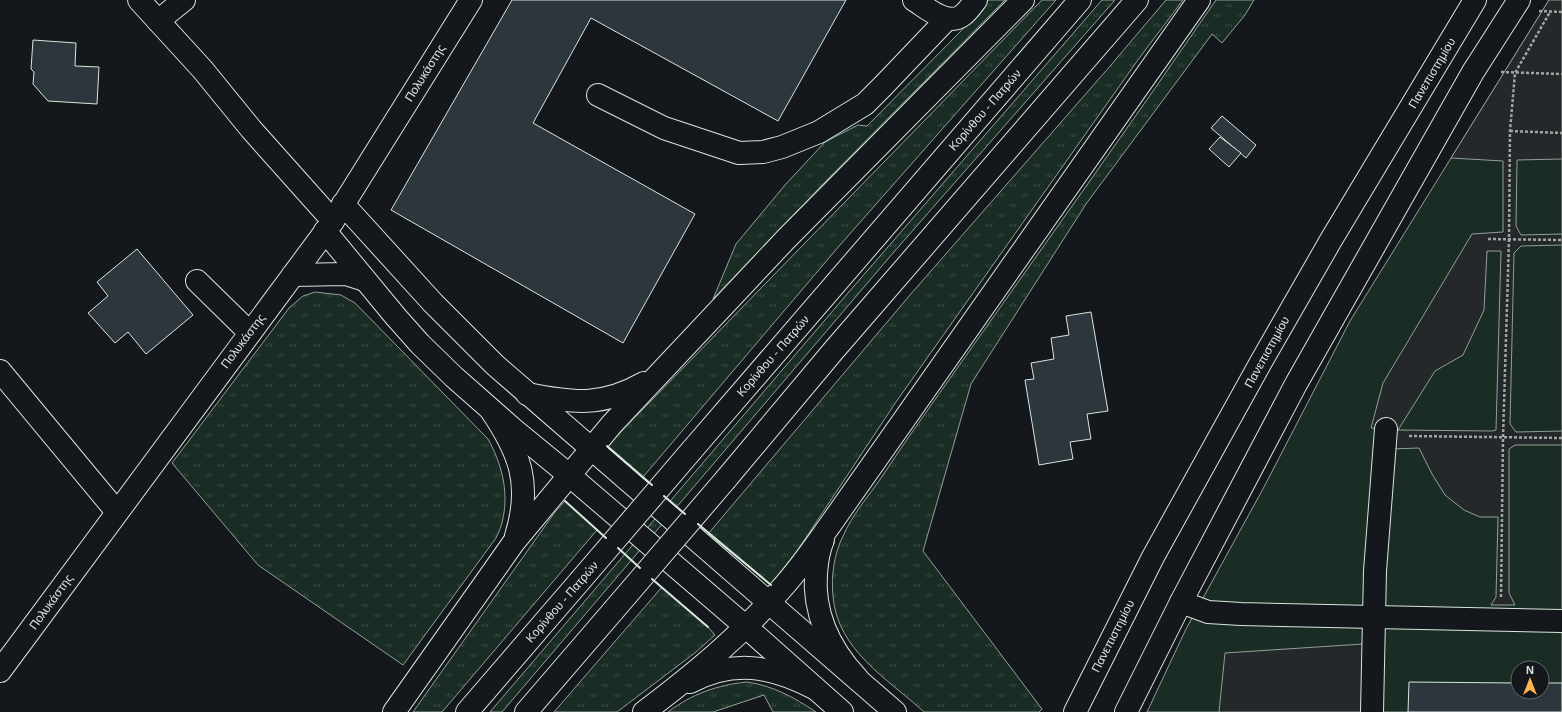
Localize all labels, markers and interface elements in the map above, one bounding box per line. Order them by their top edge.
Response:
street label: Πανεπιστημίου [1406,35,1458,111]
street label: Πολυκάστης [402,42,448,104]
street label: Κορίνθου - Πατρών [946,66,1024,154]
street label: Πολυκάστης [218,311,268,371]
street label: Κορίνθου - Πατρών [734,312,812,400]
street label: Πανεπιστημίου [1242,314,1292,390]
street label: Κορίνθου - Πατρών [523,558,601,646]
street label: Πολυκάστης [26,572,76,632]
street label: Πανεπιστημίου [1089,597,1137,675]
north arrow [1510,660,1550,700]
text: N [1526,664,1534,676]

